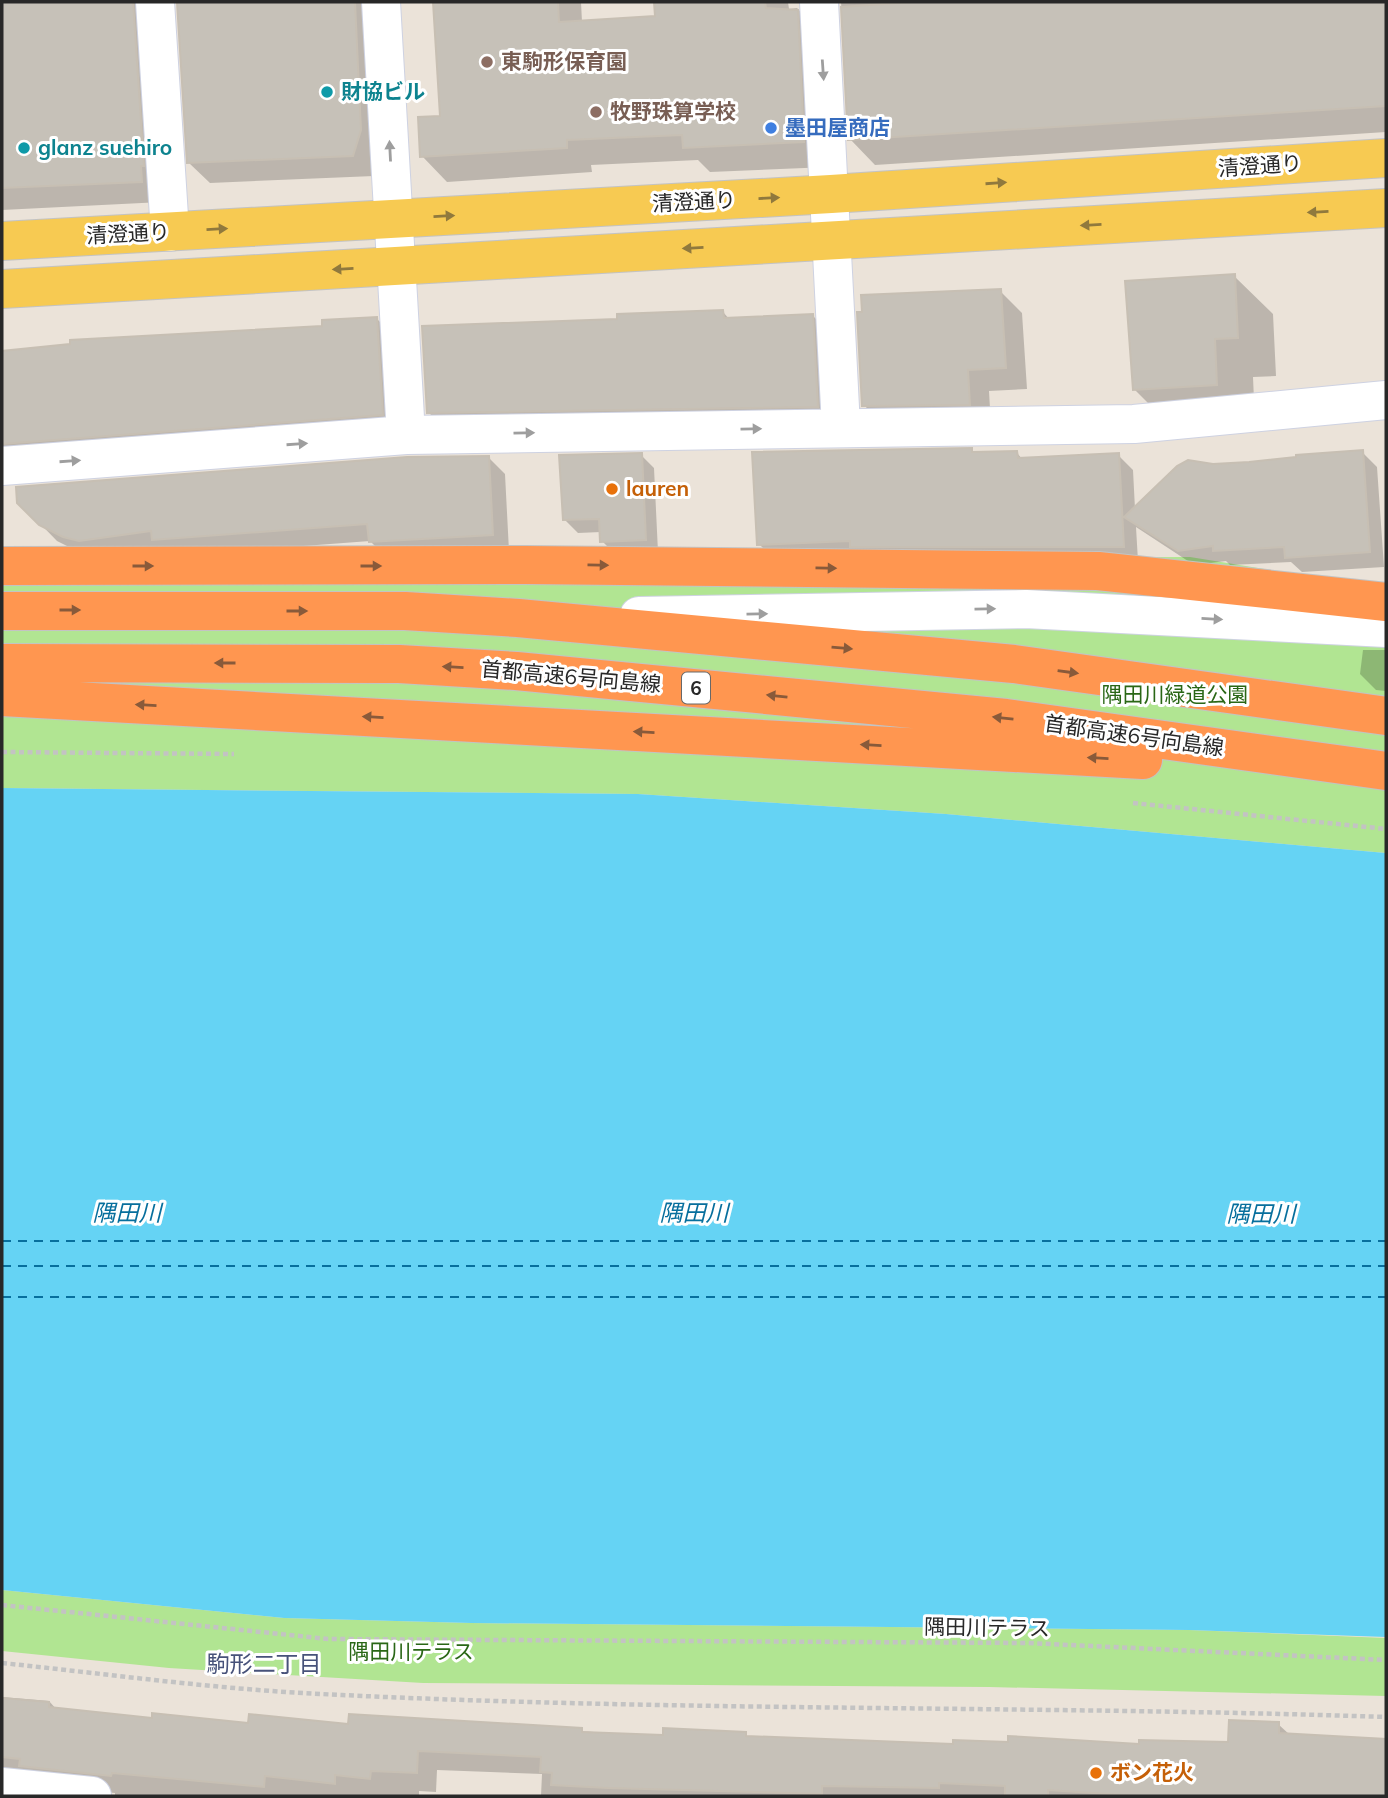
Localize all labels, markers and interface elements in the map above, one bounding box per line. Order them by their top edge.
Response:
place label: 東駒形保育園 [501,48,627,74]
marker: 東駒形保育園 [479,54,495,70]
one-way arrow [818,59,829,81]
place label: 財協ビル [341,78,425,104]
marker: 財協ビル [319,84,335,100]
place label: 牧野珠算学校 [610,98,736,124]
marker: 牧野珠算学校 [588,104,604,120]
place label: 墨田屋商店 [785,114,890,140]
marker: 墨田屋商店 [763,120,779,136]
place label: glanz suehiro [38,134,172,160]
marker: glanz suehiro [16,140,32,156]
one-way arrow [384,140,395,162]
street label: 清澄通り [1217,149,1303,181]
one-way arrow [985,178,1007,189]
street label: 清澄通り [651,186,737,216]
one-way arrow [758,192,780,203]
one-way arrow [1307,206,1329,217]
one-way arrow [433,211,455,222]
street label: 清澄通り [85,218,171,248]
one-way arrow [1080,219,1102,230]
one-way arrow [206,223,228,234]
one-way arrow [681,243,703,254]
one-way arrow [332,264,354,275]
one-way arrow [741,423,763,434]
one-way arrow [513,427,535,439]
one-way arrow [286,438,308,449]
one-way arrow [59,455,81,466]
place label: lauren [626,475,689,501]
marker: lauren [604,481,620,497]
one-way arrow [588,559,610,571]
one-way arrow [133,560,155,572]
one-way arrow [360,560,382,572]
one-way arrow [815,562,837,574]
one-way arrow [974,604,996,615]
one-way arrow [59,605,81,616]
one-way arrow [287,605,309,617]
one-way arrow [747,608,769,619]
one-way arrow [1201,613,1223,624]
one-way arrow [831,643,853,654]
street label: 首都高速6号向島線 [480,655,662,697]
one-way arrow [214,657,236,669]
one-way arrow [441,661,463,672]
one-way arrow [1057,666,1079,677]
road number: 6 [682,673,710,704]
park label: 隅田川緑道公園 [1102,681,1249,707]
one-way arrow [766,690,788,701]
one-way arrow [135,699,157,710]
street label: 首都高速6号向島線 [1043,710,1225,760]
one-way arrow [362,711,384,722]
one-way arrow [992,713,1014,724]
one-way arrow [632,726,654,737]
one-way arrow [860,739,882,750]
one-way arrow [1087,752,1109,763]
water label: 隅田川 [93,1198,165,1227]
water label: 隅田川 [660,1198,732,1227]
water label: 隅田川 [1227,1199,1299,1228]
street label: 隅田川テラス [924,1613,1050,1641]
park label: 隅田川テラス [348,1638,474,1664]
district label: 駒形二丁目 [207,1649,322,1678]
place label: ボン花火 [1110,1759,1194,1785]
marker: ボン花火 [1088,1765,1104,1781]

